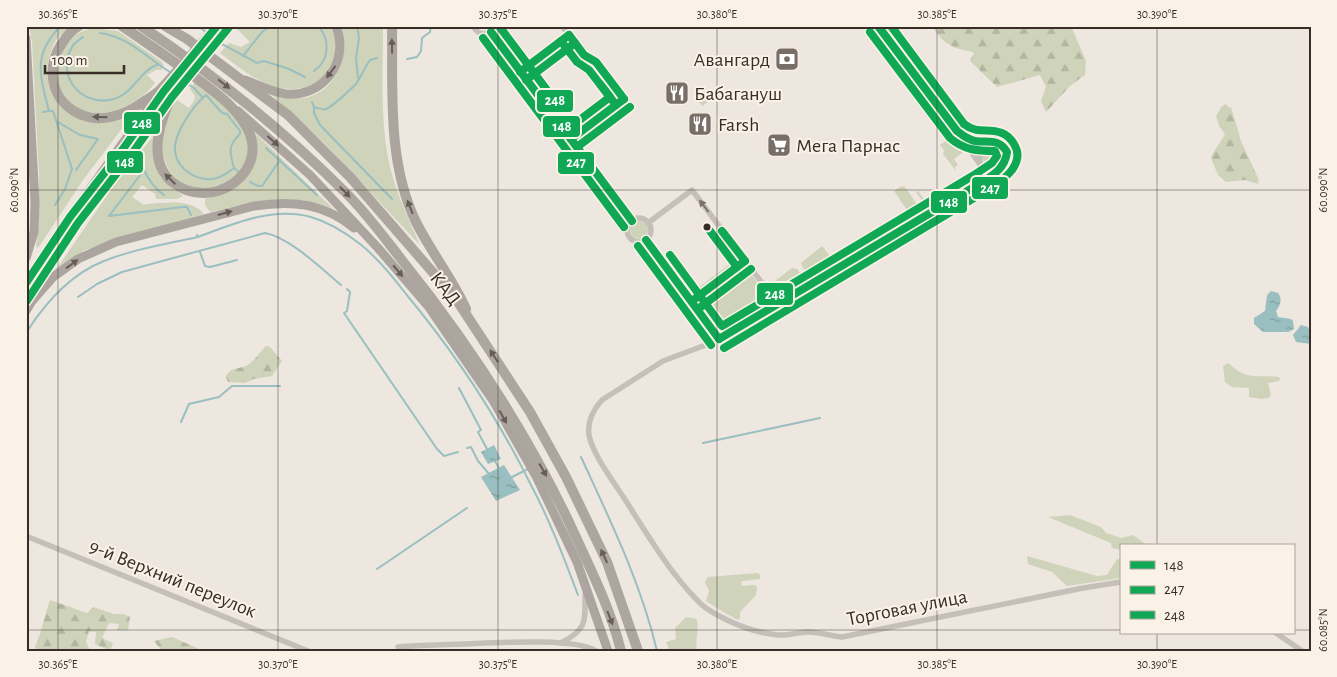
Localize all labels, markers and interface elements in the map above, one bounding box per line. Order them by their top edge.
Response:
text: 30.365°E [39,8,78,20]
text: 30.370°E [258,8,298,20]
text: 30.375°E [479,8,517,20]
text: 30.380°E [697,8,737,20]
text: 30.385°E [918,8,957,20]
text: 30.390°E [1137,8,1177,20]
one-way arrow [388,38,396,54]
scale bar [45,42,124,74]
bank icon: Авангард [774,46,800,72]
place label: Авангард [694,50,770,70]
text: 100 m [52,53,87,68]
one-way arrow [326,65,336,79]
one-way arrow [217,79,230,90]
restaurant icon: Бабагануш [664,80,690,106]
place label: Бабагануш [694,84,782,104]
line badge: 248 [536,89,574,113]
text: 248 [545,94,565,108]
line badge: 248 [123,111,161,135]
restaurant icon: Farsh [687,111,713,137]
one-way arrow [91,113,107,121]
line badge: 148 [542,115,581,138]
place label: Farsh [718,115,759,135]
text: 248 [132,117,152,131]
text: 148 [553,120,572,134]
supermarket icon: Мега Парнас [766,132,792,158]
one-way arrow [267,136,280,147]
place label: Мега Парнас [796,136,900,156]
line badge: 148 [106,150,144,174]
line badge: 247 [557,151,595,175]
text: 148 [116,156,135,170]
text: 247 [566,156,586,170]
text: 60.090°N [8,168,20,212]
text: 60.090°N [1317,168,1329,212]
one-way arrow [165,173,177,185]
line badge: 247 [971,176,1009,200]
text: 247 [980,182,1000,196]
one-way arrow [339,186,351,198]
line badge: 148 [930,190,968,214]
text: 148 [940,196,959,210]
one-way arrow [406,199,413,214]
one-way arrow [699,199,709,213]
one-way arrow [218,209,233,217]
unlabelled marker [702,222,712,232]
one-way arrow [65,259,78,269]
one-way arrow [392,264,403,277]
street label: КАД [426,268,464,309]
line badge: 248 [756,282,794,306]
text: 248 [765,288,785,302]
one-way arrow [490,350,499,363]
one-way arrow [498,410,507,424]
one-way arrow [538,463,547,476]
street label: 9-й Верхний переулок [86,536,259,622]
legend [1120,544,1294,634]
one-way arrow [599,548,608,563]
text: 148 [1164,558,1184,573]
text: 247 [1164,582,1184,597]
street label: Торговая улица [845,587,969,629]
text: 248 [1164,608,1185,623]
text: 60.085°N [1317,608,1329,652]
one-way arrow [606,611,614,626]
text: 30.365°E [39,658,78,670]
text: 30.370°E [258,658,298,670]
text: 30.375°E [479,658,517,670]
text: 30.380°E [697,658,737,670]
text: 30.385°E [918,658,957,670]
text: 30.390°E [1137,658,1177,670]

